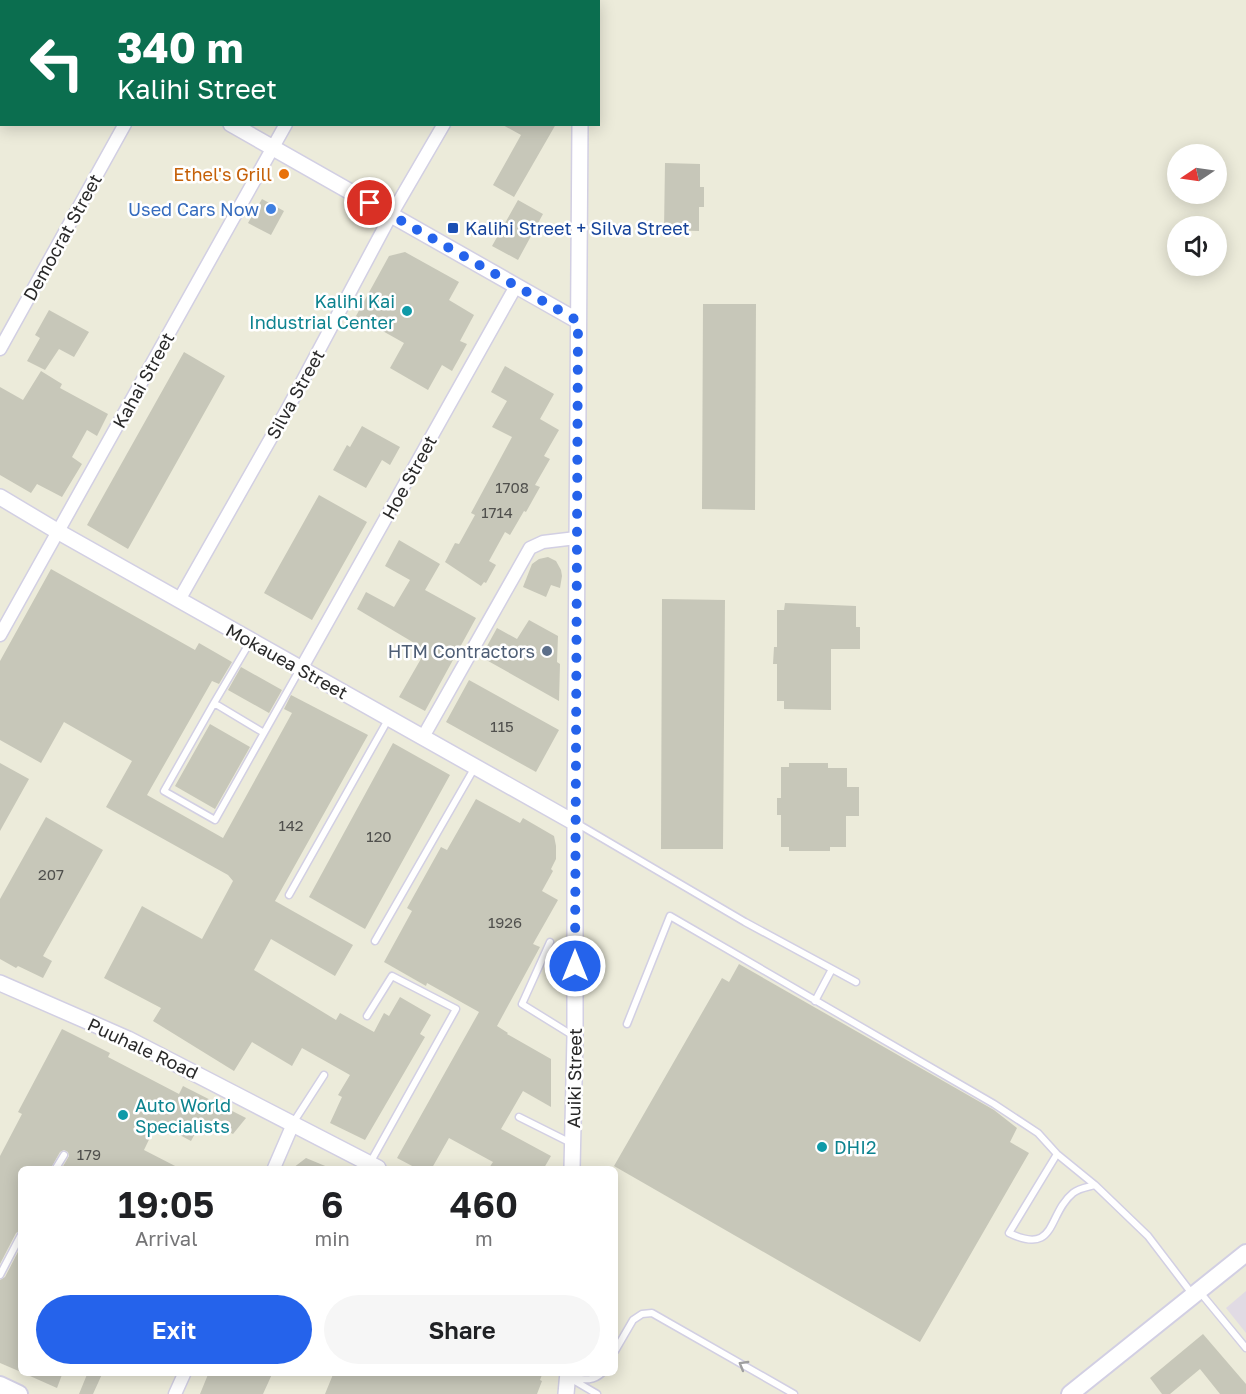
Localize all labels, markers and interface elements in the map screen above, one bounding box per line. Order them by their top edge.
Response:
text: 340 m [117,22,243,72]
icon: left [18,24,96,102]
text: Kalihi Street [117,73,277,105]
north arrow [1167,144,1227,204]
map controls [1167,144,1227,276]
place label: Ethel's Grill [173,163,272,185]
marker: Ethel's Grill [277,167,291,181]
street label: Democrat Street [18,170,106,304]
pin [344,177,395,228]
icon: arrive [353,186,386,219]
place label: Used Cars Now [128,198,259,220]
marker: Used Cars Now [264,202,278,216]
button: sound [1167,216,1227,276]
place label: Kalihi Street + Silva Street [465,217,690,239]
marker: Kalihi Street + Silva Street [446,221,460,235]
place label: Kalihi Kai Industrial Center [249,290,395,333]
marker: Kalihi Kai Industrial Center [400,304,414,318]
street label: Kahai Street [108,328,178,432]
street label: Silva Street [261,345,329,443]
street label: Hoe Street [377,431,441,523]
house number: 1708 [495,478,529,496]
house number: 1714 [481,503,513,521]
street label: Mokauea Street [222,618,352,704]
place label: HTM Contractors [388,640,535,662]
marker: HTM Contractors [540,644,554,658]
house number: 115 [490,717,514,735]
house number: 142 [278,816,304,834]
house number: 120 [366,827,392,845]
house number: 207 [38,865,64,883]
house number: 1926 [488,913,522,931]
position arrow [543,934,607,998]
street label: Puuhale Road [84,1013,202,1083]
street label: Auiki Street [562,1028,586,1128]
place label: Auto World Specialists [135,1094,231,1137]
marker: Auto World Specialists [116,1108,130,1122]
place label: DHI2 [834,1136,876,1158]
marker: DHI2 [815,1140,829,1154]
house number: 179 [77,1145,101,1163]
text: 19:05 [118,1183,214,1226]
text: 6 [321,1183,343,1226]
text: 460 [450,1183,518,1226]
text: Arrival [135,1226,198,1250]
text: min [314,1226,350,1250]
text: m [475,1226,493,1250]
button: Exit [36,1295,312,1364]
button: Share [324,1295,600,1364]
one-way arrow [739,1360,749,1372]

